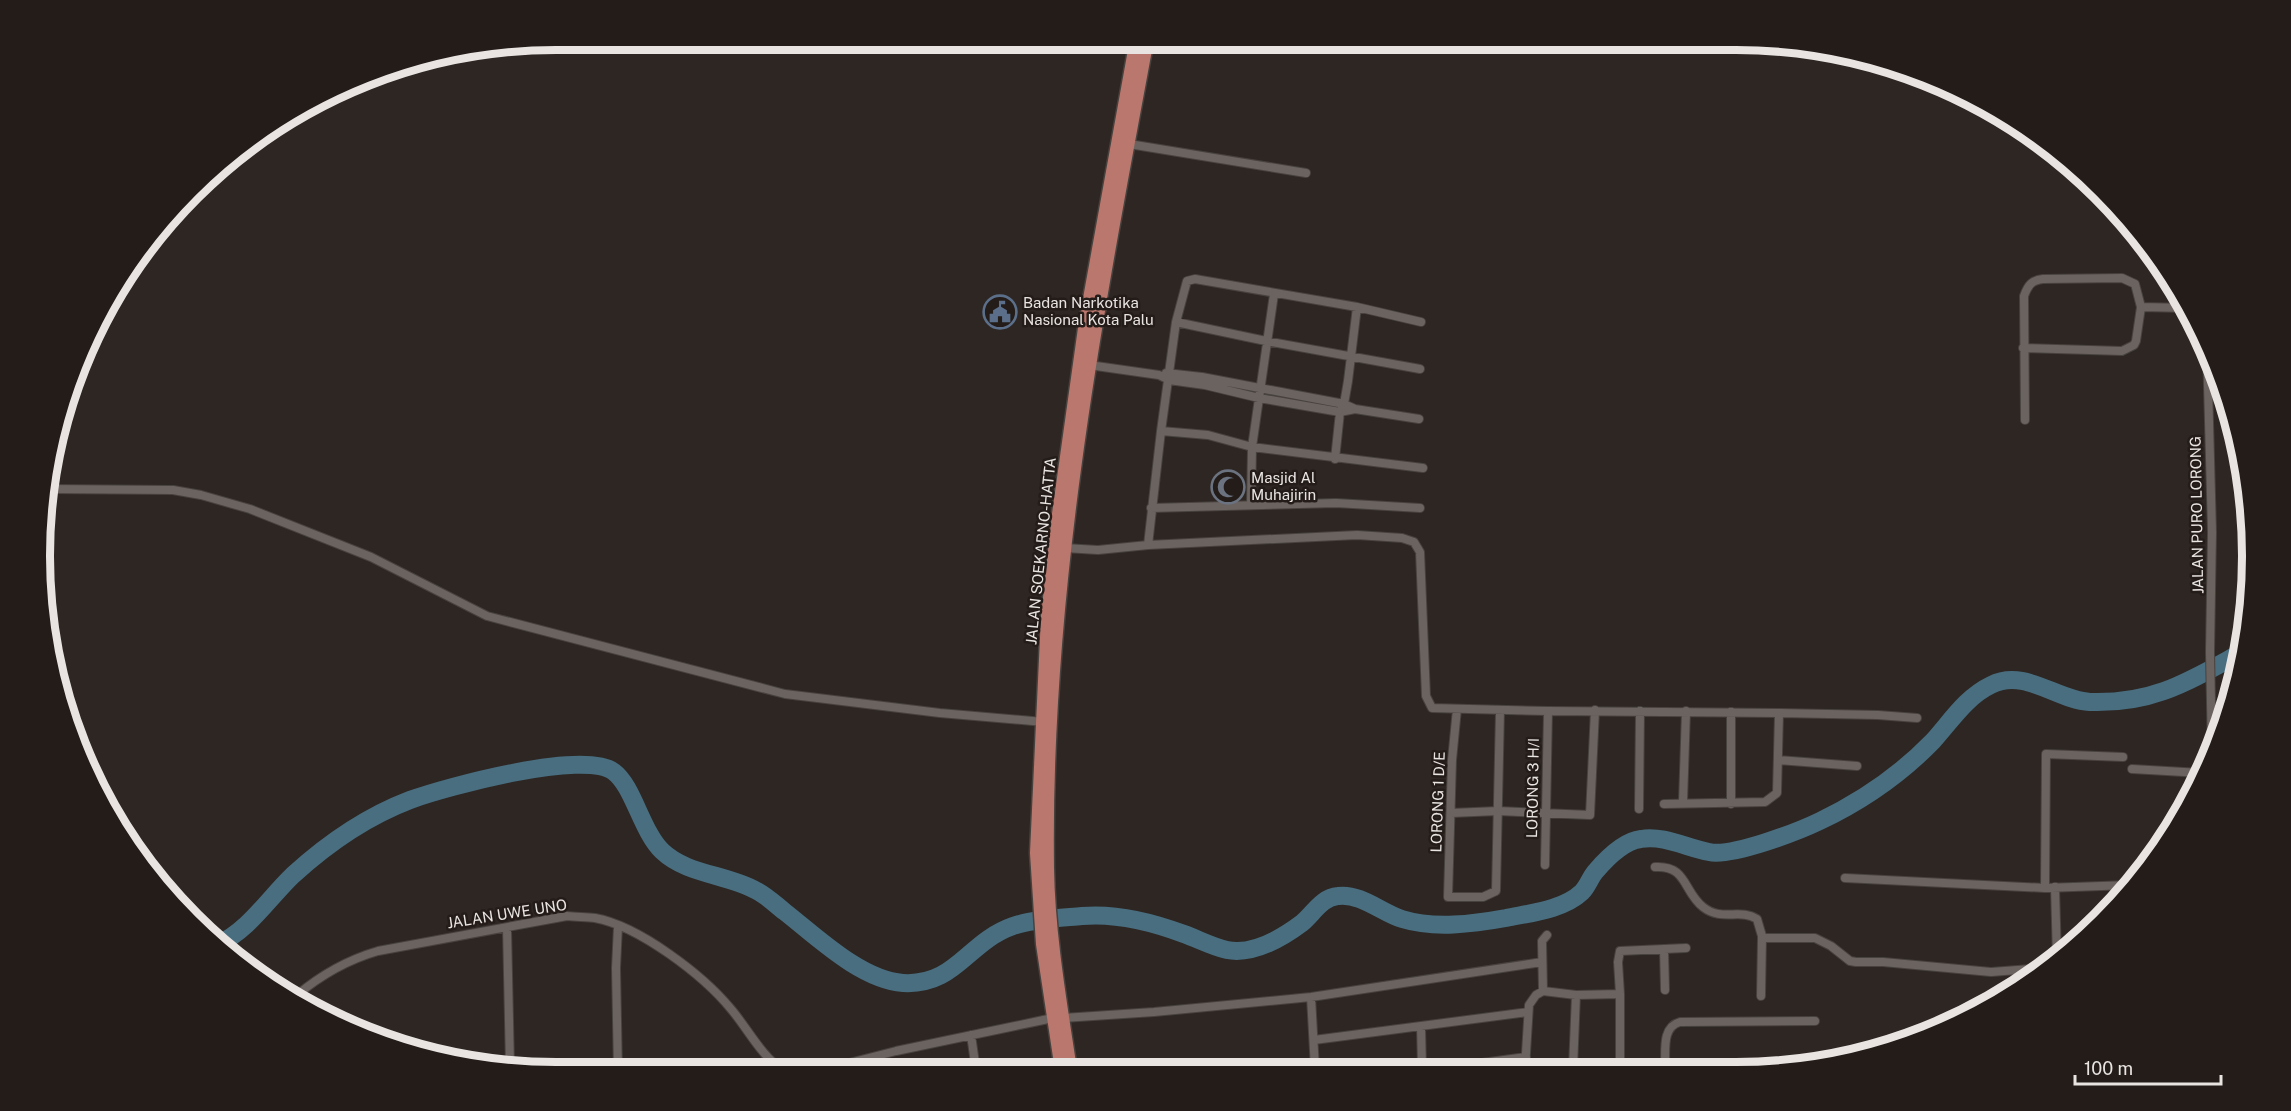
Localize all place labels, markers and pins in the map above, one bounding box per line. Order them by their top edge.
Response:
public building icon: Badan Narkotika Nasional Kota Palu [982,294,1018,330]
place label: Badan Narkotika Nasional Kota Palu [1023,294,1154,328]
mosque icon: Masjid Al Muhajirin [1210,469,1246,505]
place label: Masjid Al Muhajirin [1251,469,1316,503]

